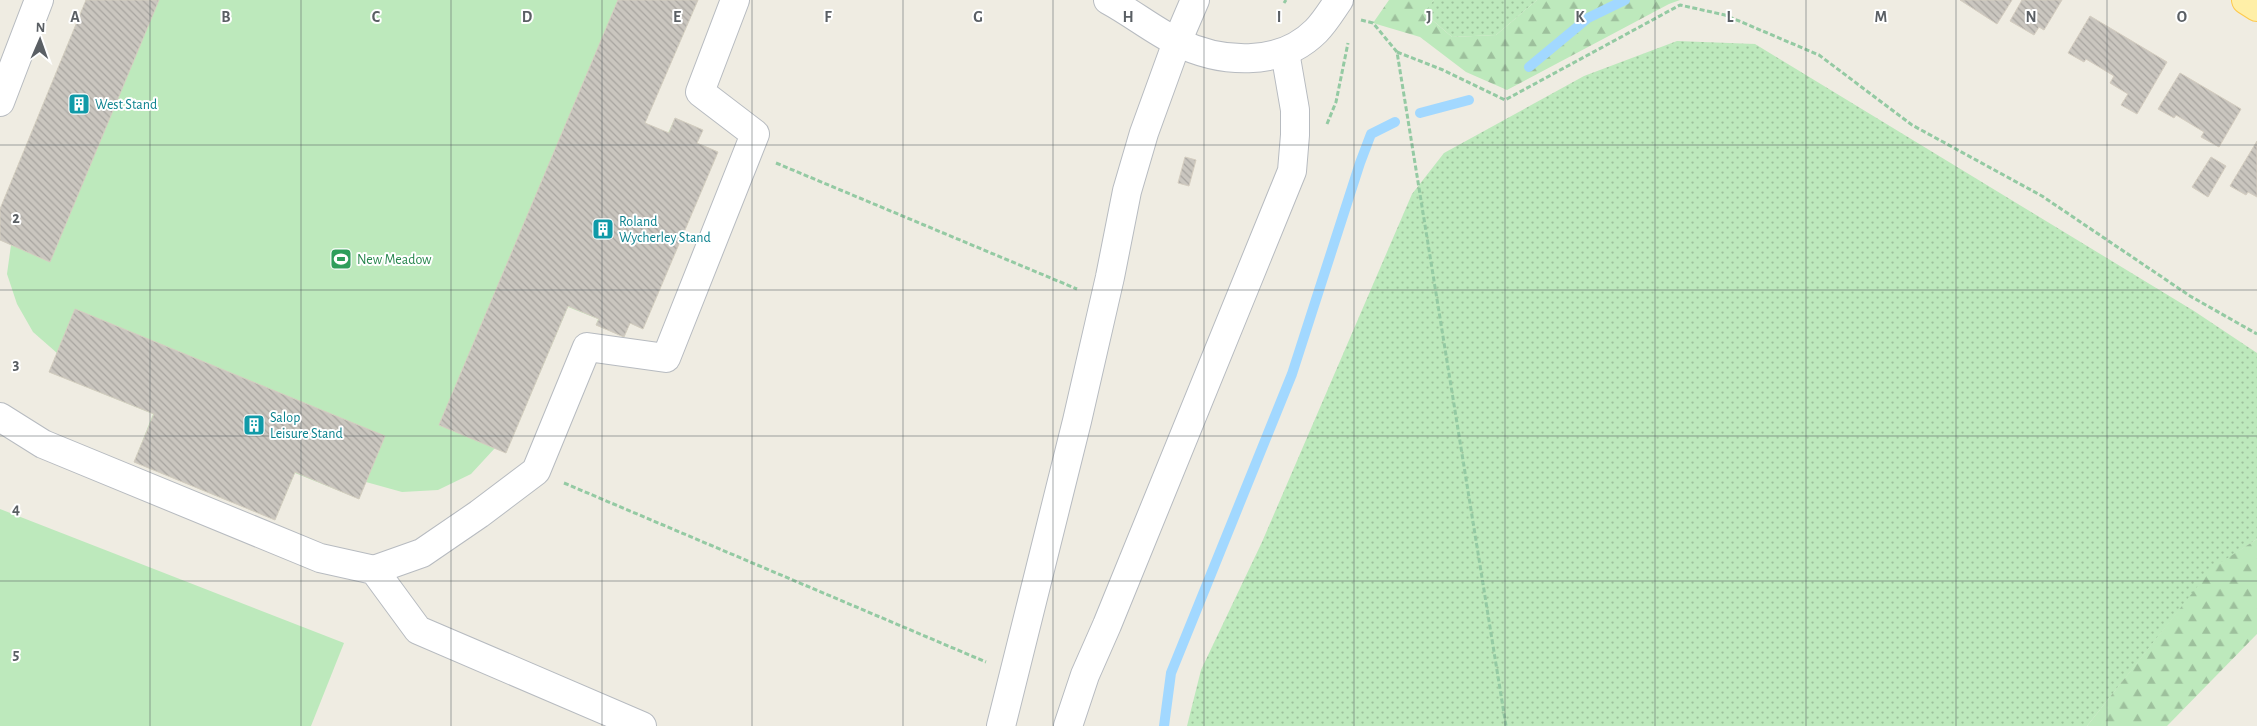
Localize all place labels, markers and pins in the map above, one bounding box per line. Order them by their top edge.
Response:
building icon: West Stand [67,92,91,116]
place label: West Stand [95,98,157,112]
place label: Roland Wycherley Stand [619,215,711,245]
building icon: Roland Wycherley Stand [591,217,615,241]
sports icon: New Meadow [329,247,353,271]
place label: New Meadow [357,253,432,267]
place label: Salop Leisure Stand [270,411,343,441]
building icon: Salop Leisure Stand [242,413,266,437]

